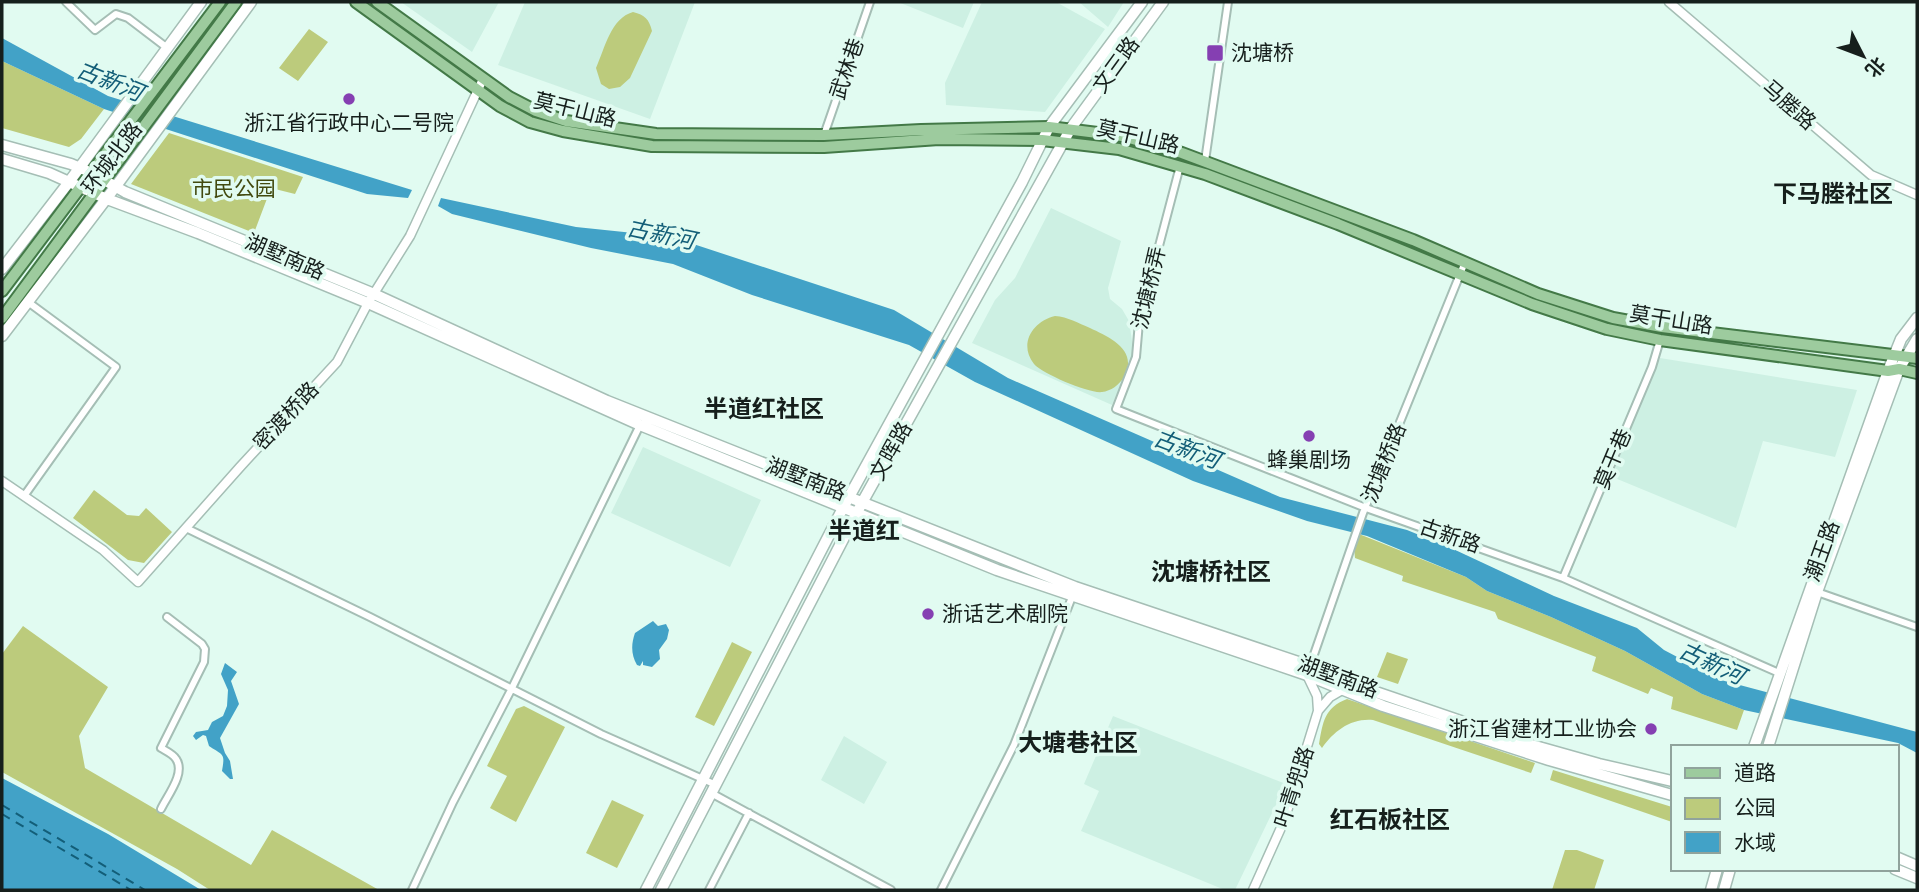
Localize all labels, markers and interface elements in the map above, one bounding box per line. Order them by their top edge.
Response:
north arrow [1828,21,1898,91]
street label: 文三路 [1088,32,1144,98]
street label: 武林巷 [825,35,869,103]
place label: 沈塘桥 [1231,41,1294,65]
marker: 沈塘桥 [1205,43,1225,63]
text: 北 [1860,52,1890,82]
water label: 古新河 [73,56,151,108]
street label: 马塍路 [1757,75,1821,135]
street label: 莫干山路 [531,88,619,132]
marker: 浙江省行政中心二号院 [341,91,357,107]
place label: 浙江省行政中心二号院 [244,111,454,135]
street label: 莫干山路 [1094,116,1182,158]
street label: 环城北路 [77,117,147,199]
park label: 市民公园 [192,177,276,201]
district label: 下马塍社区 [1773,180,1893,208]
water label: 古新河 [624,214,701,256]
street label: 湖墅南路 [242,230,328,284]
street label: 沈塘桥弄 [1128,244,1170,332]
street label: 莫干山路 [1628,302,1714,338]
street label: 密渡桥路 [249,377,323,455]
district label: 半道红社区 [704,395,824,423]
street label: 文晖路 [865,418,917,484]
street label: 沈塘桥路 [1357,420,1411,506]
water label: 古新河 [1150,424,1228,476]
street label: 莫干巷 [1590,425,1636,493]
marker: 蜂巢剧场 [1301,428,1317,444]
place label: 蜂巢剧场 [1267,448,1351,472]
street label: 湖墅南路 [762,453,850,505]
street label: 古新路 [1416,514,1484,558]
district label: 半道红 [828,517,900,545]
street label: 潮王路 [1800,517,1844,585]
district label: 沈塘桥社区 [1151,558,1271,586]
place label: 浙话艺术剧院 [942,602,1068,626]
marker: 浙话艺术剧院 [920,606,936,622]
water label: 古新河 [1675,637,1752,692]
street label: 湖墅南路 [1294,651,1382,703]
place label: 浙江省建材工业协会 [1448,717,1637,741]
marker: 浙江省建材工业协会 [1643,721,1659,737]
district label: 大塘巷社区 [1018,729,1138,757]
street label: 叶青兜路 [1270,743,1318,831]
legend [1671,745,1898,871]
text: 道路 [1734,761,1776,785]
text: 公园 [1734,796,1776,820]
district label: 红石板社区 [1330,806,1450,834]
text: 水域 [1734,831,1776,855]

